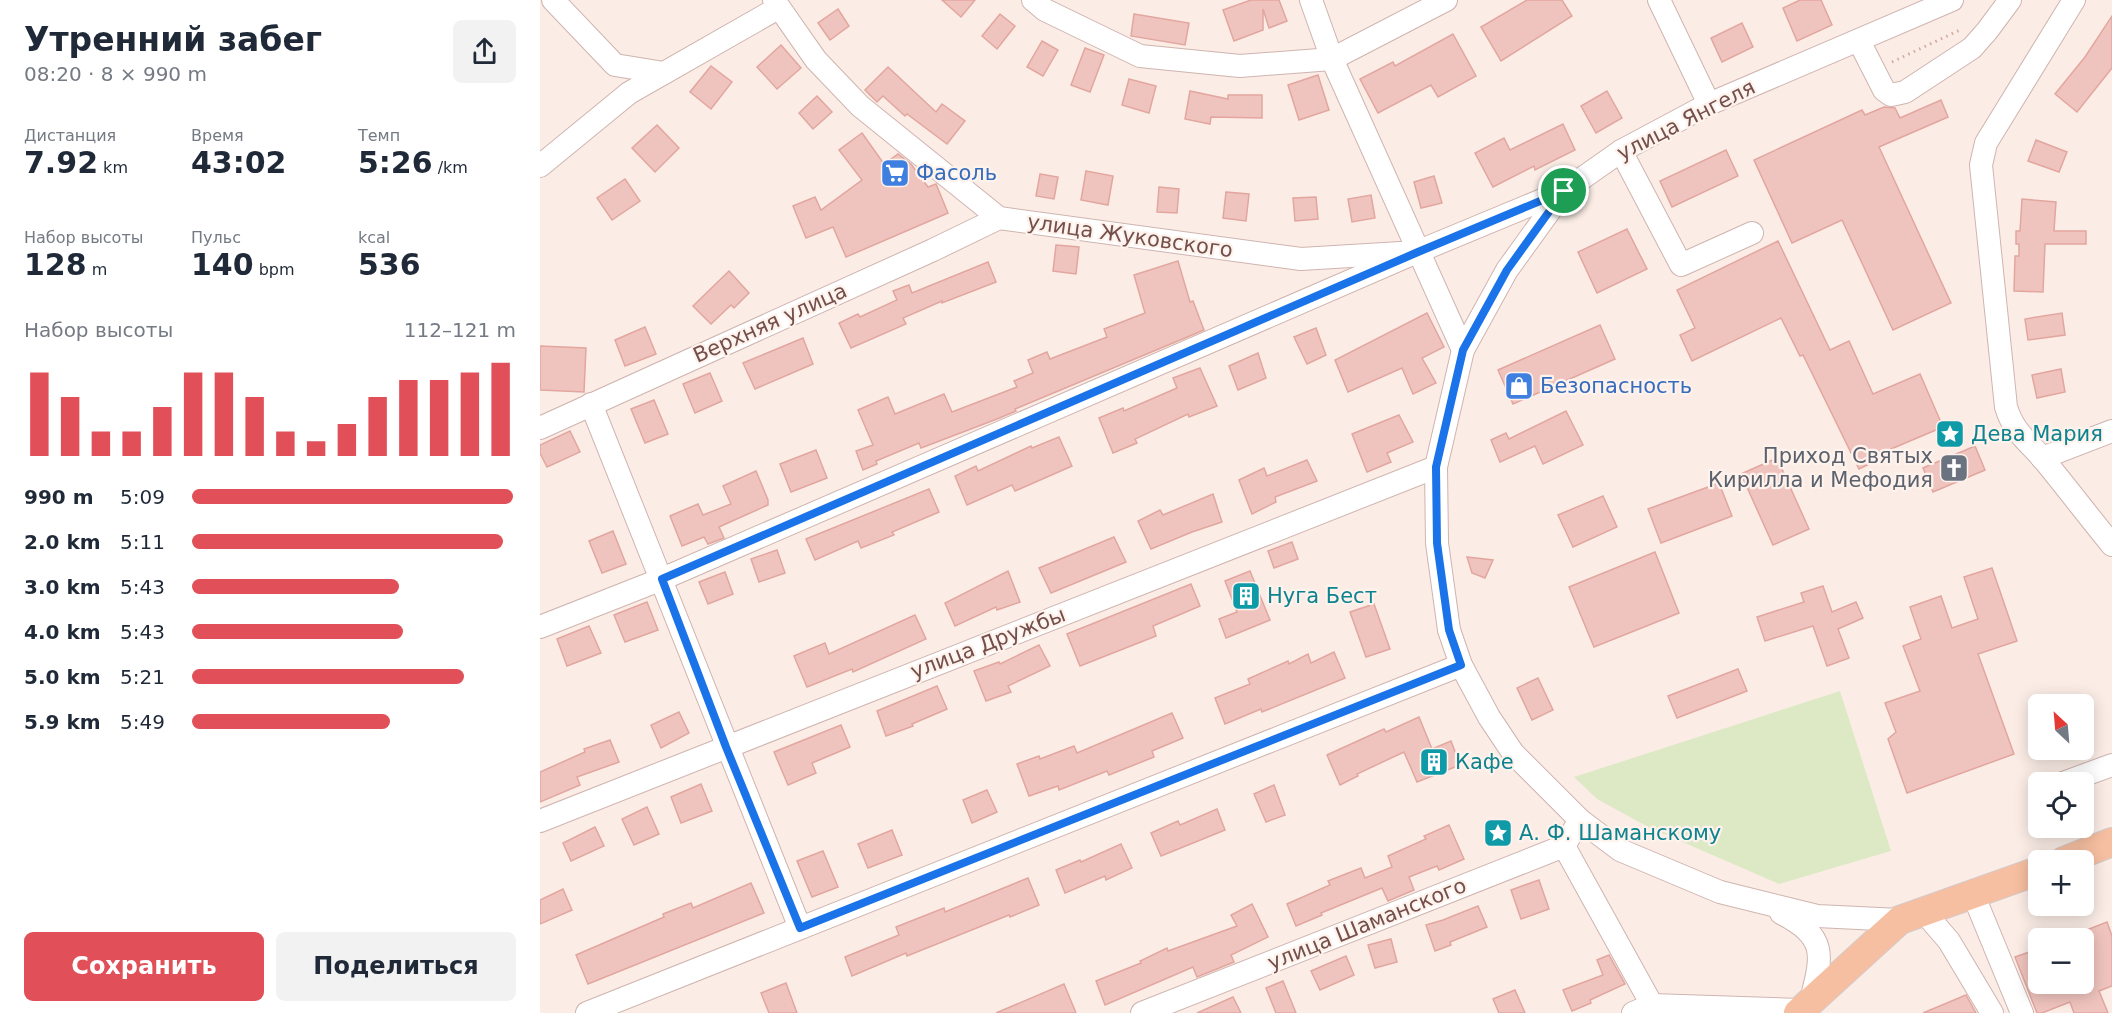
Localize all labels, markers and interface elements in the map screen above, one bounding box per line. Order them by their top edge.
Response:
text: Утренний забег [24,20,322,59]
button: share [453,20,516,83]
text: 08:20 · 8 × 990 m [24,62,207,86]
street label: улица Янгеля [1613,75,1759,165]
text: Дистанция [24,126,116,145]
text: Время [191,126,244,145]
text: Темп [358,126,400,145]
text: 7.92 [24,145,98,180]
text: 43:02 [191,145,287,180]
text: 5:26 [358,145,433,180]
supermarket icon: Фасоль [879,157,911,189]
text: km [98,158,128,177]
text: /km [433,158,468,177]
place label: Фасоль [916,161,997,185]
pin [1538,165,1589,216]
icon: arrive [1547,174,1580,207]
street label: улица Жуковского [1026,210,1234,262]
text: Набор высоты [24,228,143,247]
text: Пульс [191,228,241,247]
text: kcal [358,228,390,247]
text: 128 [24,247,87,282]
text: 140 [191,247,254,282]
text: 536 [358,247,421,282]
text: m [87,260,107,279]
text: bpm [254,260,295,279]
street label: Верхняя улица [690,278,850,368]
text: Набор высоты [24,318,173,342]
text: 112–121 m [404,318,516,342]
shop icon: Безопасность [1503,370,1535,402]
place label: Безопасность [1540,374,1692,398]
place icon: Дева Мария [1934,418,1966,450]
place label: Дева Мария [1971,422,2103,446]
place label: Приход Святых Кирилла и Мефодия [1708,444,1933,492]
church icon: Приход Святых Кирилла и Мефодия [1938,452,1970,484]
text: 990 m [24,485,94,509]
text: 5:09 [120,485,165,509]
text: 2.0 km [24,530,101,554]
text: 5:11 [120,530,165,554]
text: 3.0 km [24,575,101,599]
text: 5:43 [120,575,165,599]
building icon: Нуга Бест [1230,580,1262,612]
place label: Нуга Бест [1267,584,1377,608]
street label: улица Дружбы [907,602,1069,684]
text: 4.0 km [24,620,101,644]
text: 5:43 [120,620,165,644]
text: 5.0 km [24,665,101,689]
text: 5:21 [120,665,165,689]
north arrow [2028,694,2094,760]
map controls [2028,694,2094,994]
text: 5.9 km [24,710,101,734]
text: 5:49 [120,710,165,734]
building icon: Кафе [1418,746,1450,778]
place label: Кафе [1455,750,1514,774]
button: locate [2028,772,2094,838]
place icon: А. Ф. Шаманскому [1482,817,1514,849]
place label: А. Ф. Шаманскому [1519,821,1721,845]
button: + [2028,850,2094,916]
street label: улица Шаманского [1264,873,1470,975]
button: − [2028,928,2094,994]
button: Сохранить [24,932,264,1001]
button: Поделиться [276,932,516,1001]

